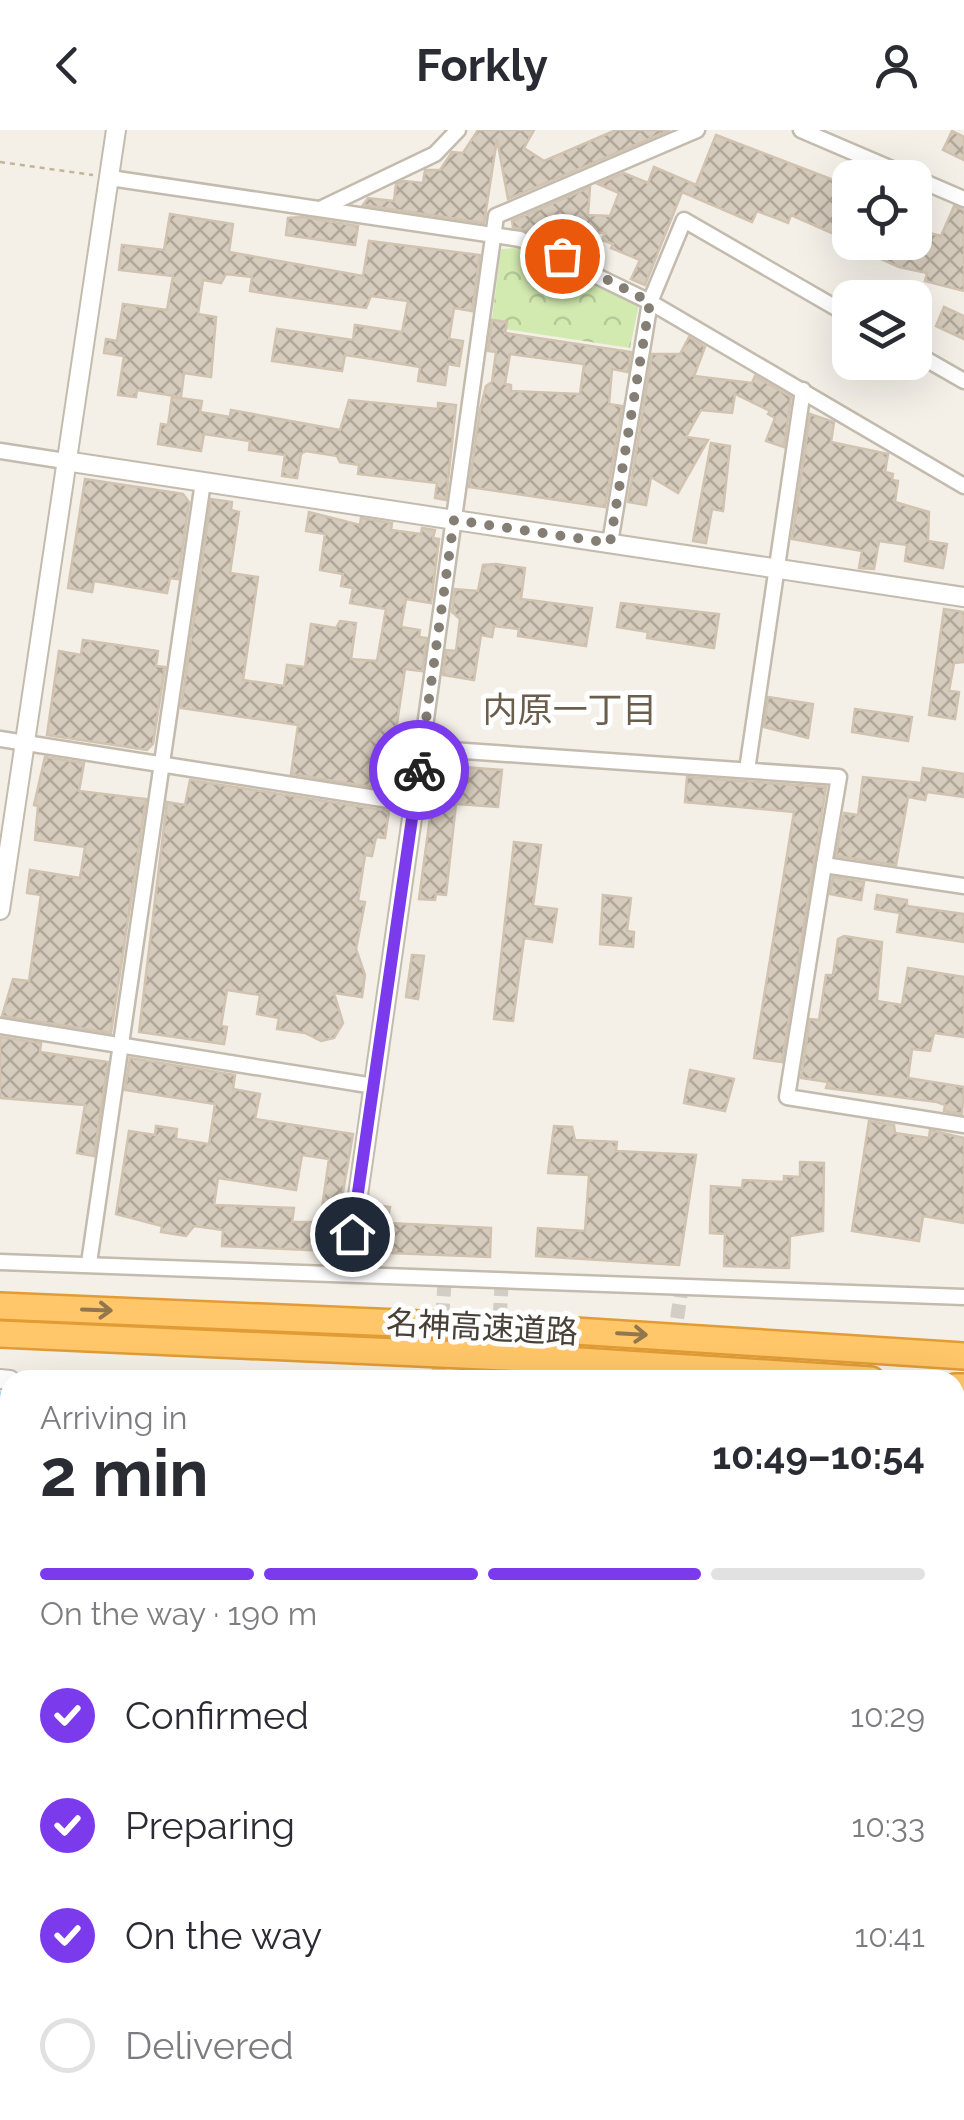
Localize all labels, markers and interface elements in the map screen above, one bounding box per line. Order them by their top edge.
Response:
icon: back [40,38,95,93]
icon: person [869,38,924,93]
text: Forkly [416,39,548,92]
map controls [832,160,932,380]
button: locate [832,160,932,260]
pin [520,214,605,299]
icon: bag [535,229,590,284]
button: layers [832,280,932,380]
district label: 内原一丁目 [482,689,658,730]
courier [369,720,469,820]
icon: bike [392,743,447,798]
pin [310,1192,395,1277]
icon: home [325,1207,380,1262]
one-way arrow [81,1301,113,1320]
street label: 名神高速道路 [385,1304,579,1350]
one-way arrow [615,1325,647,1344]
text: Arriving in [40,1399,187,1436]
text: 10:49–10:54 [712,1433,925,1478]
text: 2 min [40,1435,209,1511]
text: On the way · 190 m [40,1595,317,1632]
icon: check [40,1688,95,1743]
text: Confirmed [125,1693,309,1738]
text: 10:29 [850,1697,925,1734]
icon: check [40,1798,95,1853]
text: Preparing [125,1803,295,1848]
text: 10:33 [852,1807,925,1844]
icon: check [40,1908,95,1963]
text: On the way [125,1913,322,1958]
text: 10:41 [855,1917,925,1954]
text: Delivered [125,2023,294,2068]

